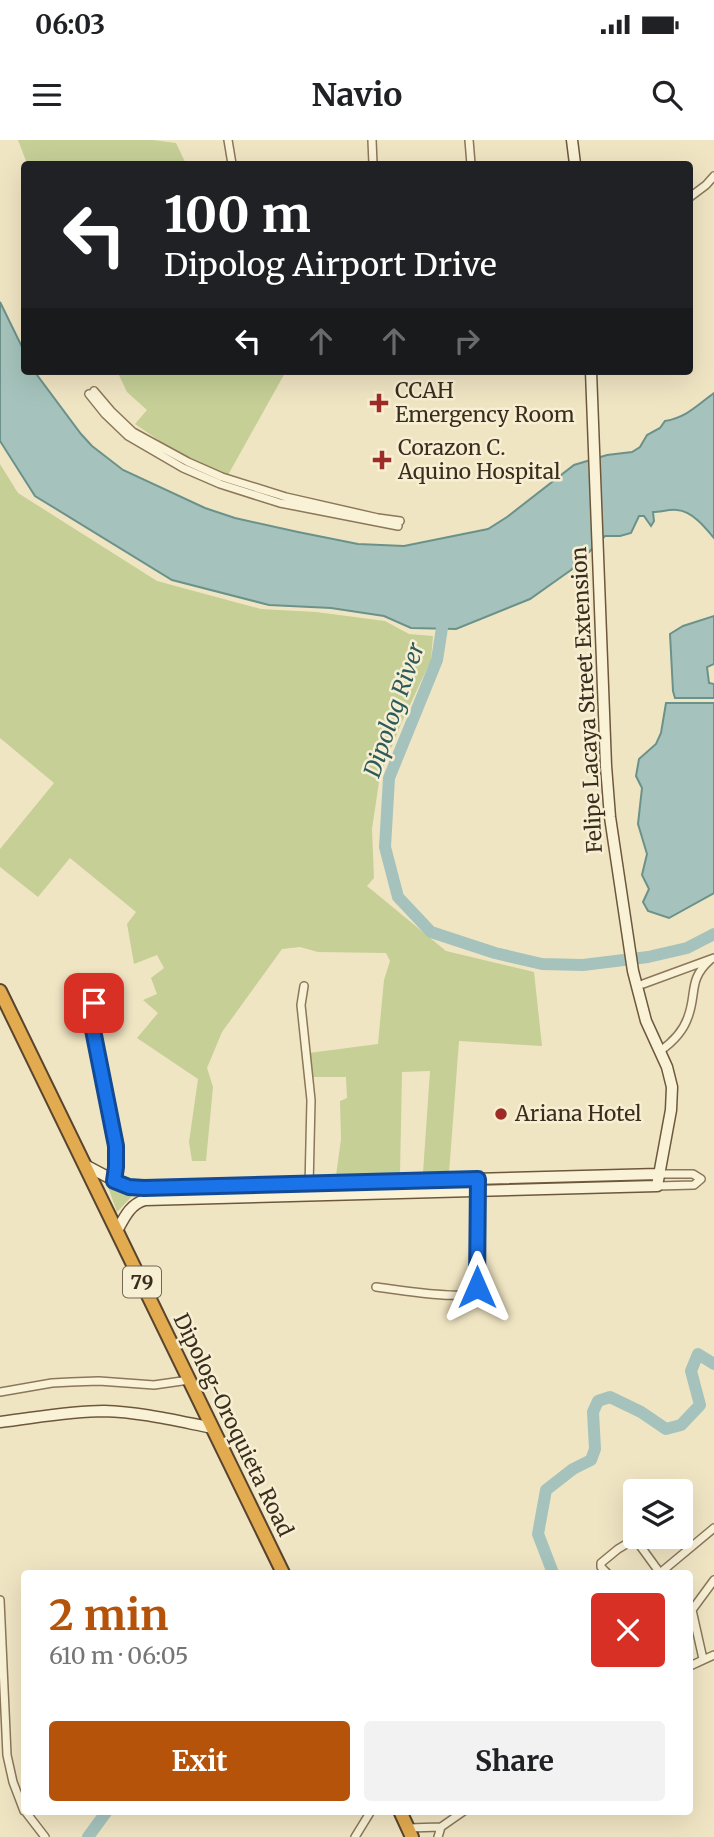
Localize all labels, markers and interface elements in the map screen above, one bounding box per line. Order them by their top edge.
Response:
text: 06:03 [35,8,105,41]
text: Navio [312,75,402,115]
icon: menu [28,76,66,114]
icon: search [648,76,686,114]
text: 100 m [164,184,311,245]
icon: left [49,189,140,280]
text: Dipolog Airport Drive [164,245,497,285]
icon: left [229,322,267,360]
icon: ahead [302,322,340,360]
icon: ahead [375,322,413,360]
icon: right [448,322,486,360]
place label: CCAH Emergency Room [395,377,575,428]
marker: CCAH Emergency Room [369,393,389,413]
place label: Corazon C. Aquino Hospital [397,434,561,485]
marker: Corazon C. Aquino Hospital [372,450,392,470]
street label: Felipe Lacaya Street Extension [565,546,608,854]
water label: Dipolog River [357,638,430,782]
pin [64,973,124,1033]
icon: arrive [75,984,113,1022]
place label: Ariana Hotel [514,1100,642,1127]
marker: Ariana Hotel [493,1106,509,1122]
position arrow [440,1250,514,1324]
road number: 79 [123,1266,161,1298]
street label: Dipolog-Oroquieta Road [168,1309,299,1541]
map controls [623,1479,693,1549]
button: layers [623,1479,693,1549]
text: 2 min [49,1589,169,1641]
button: close [591,1593,665,1667]
text: 610 m · 06:05 [49,1641,188,1670]
button: Exit [49,1721,350,1801]
button: Share [364,1721,665,1801]

